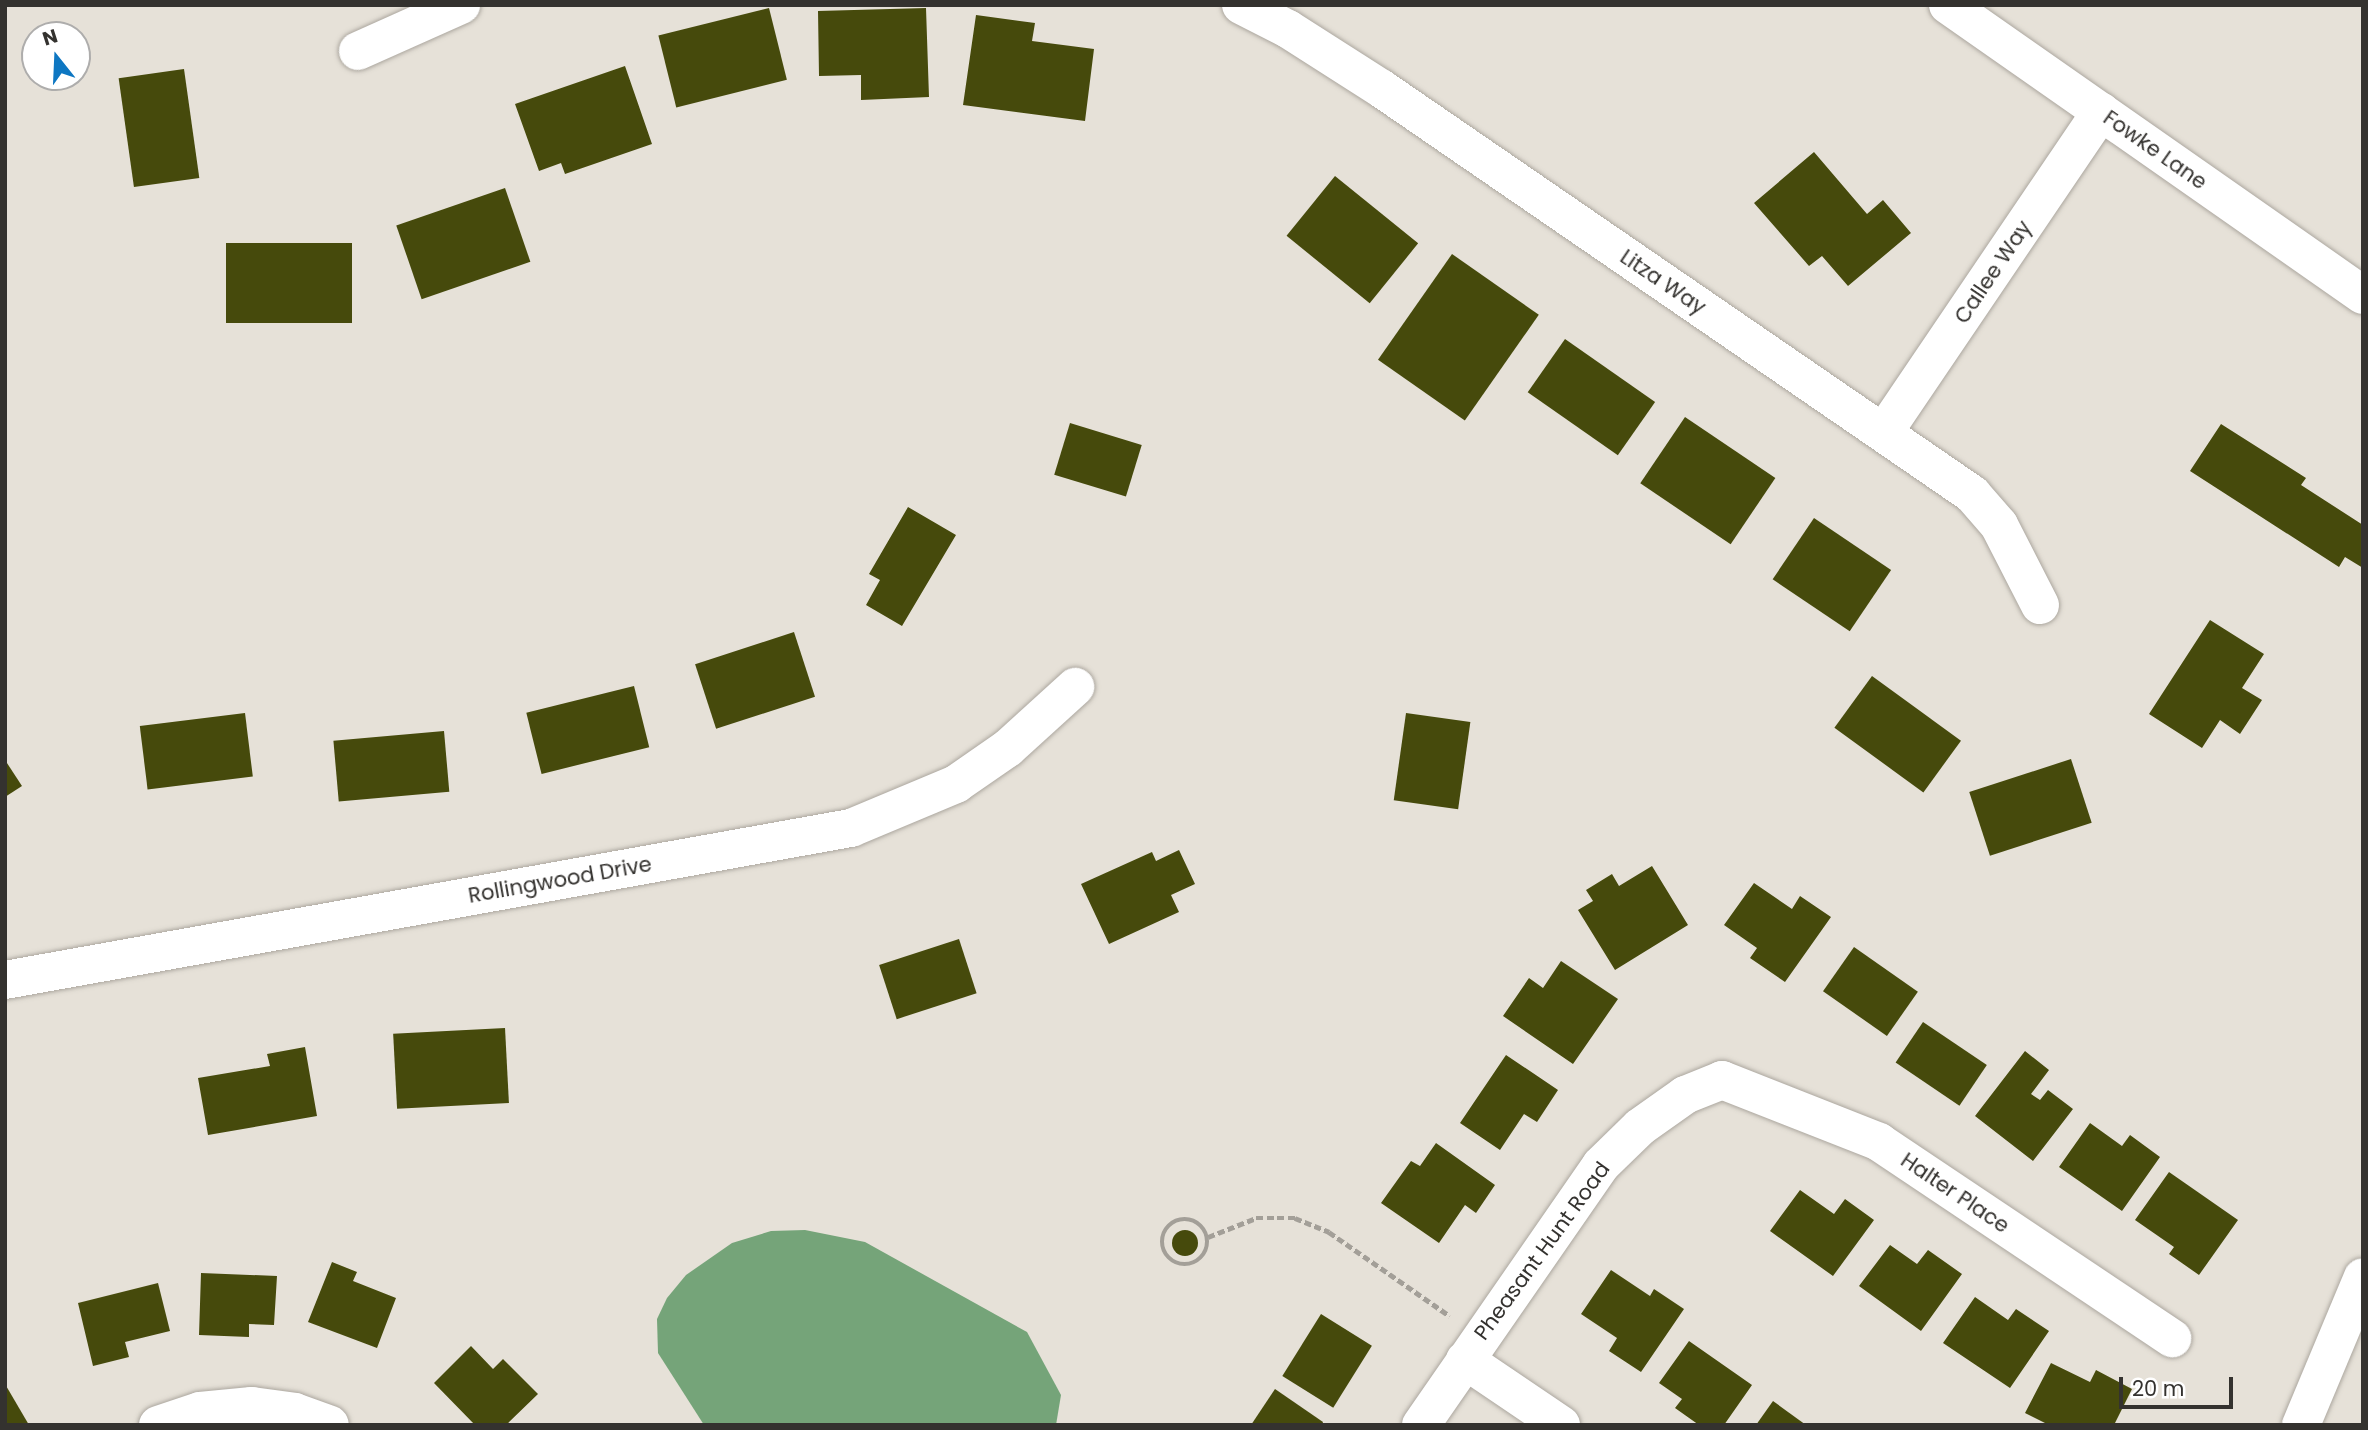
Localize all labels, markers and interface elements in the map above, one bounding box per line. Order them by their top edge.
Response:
north arrow [21,21,91,91]
text: N [39,22,61,53]
street label: Fowke Lane [2098,105,2212,195]
street label: Callee Way [1949,216,2037,328]
street label: Litza Way [1615,244,1711,320]
street label: Rollingwood Drive [466,851,654,909]
street label: Halter Place [1896,1148,2014,1238]
street label: Pheasant Hunt Road [1469,1157,1615,1345]
scale bar [2123,1364,2237,1408]
text: 20 m [2132,1374,2185,1403]

